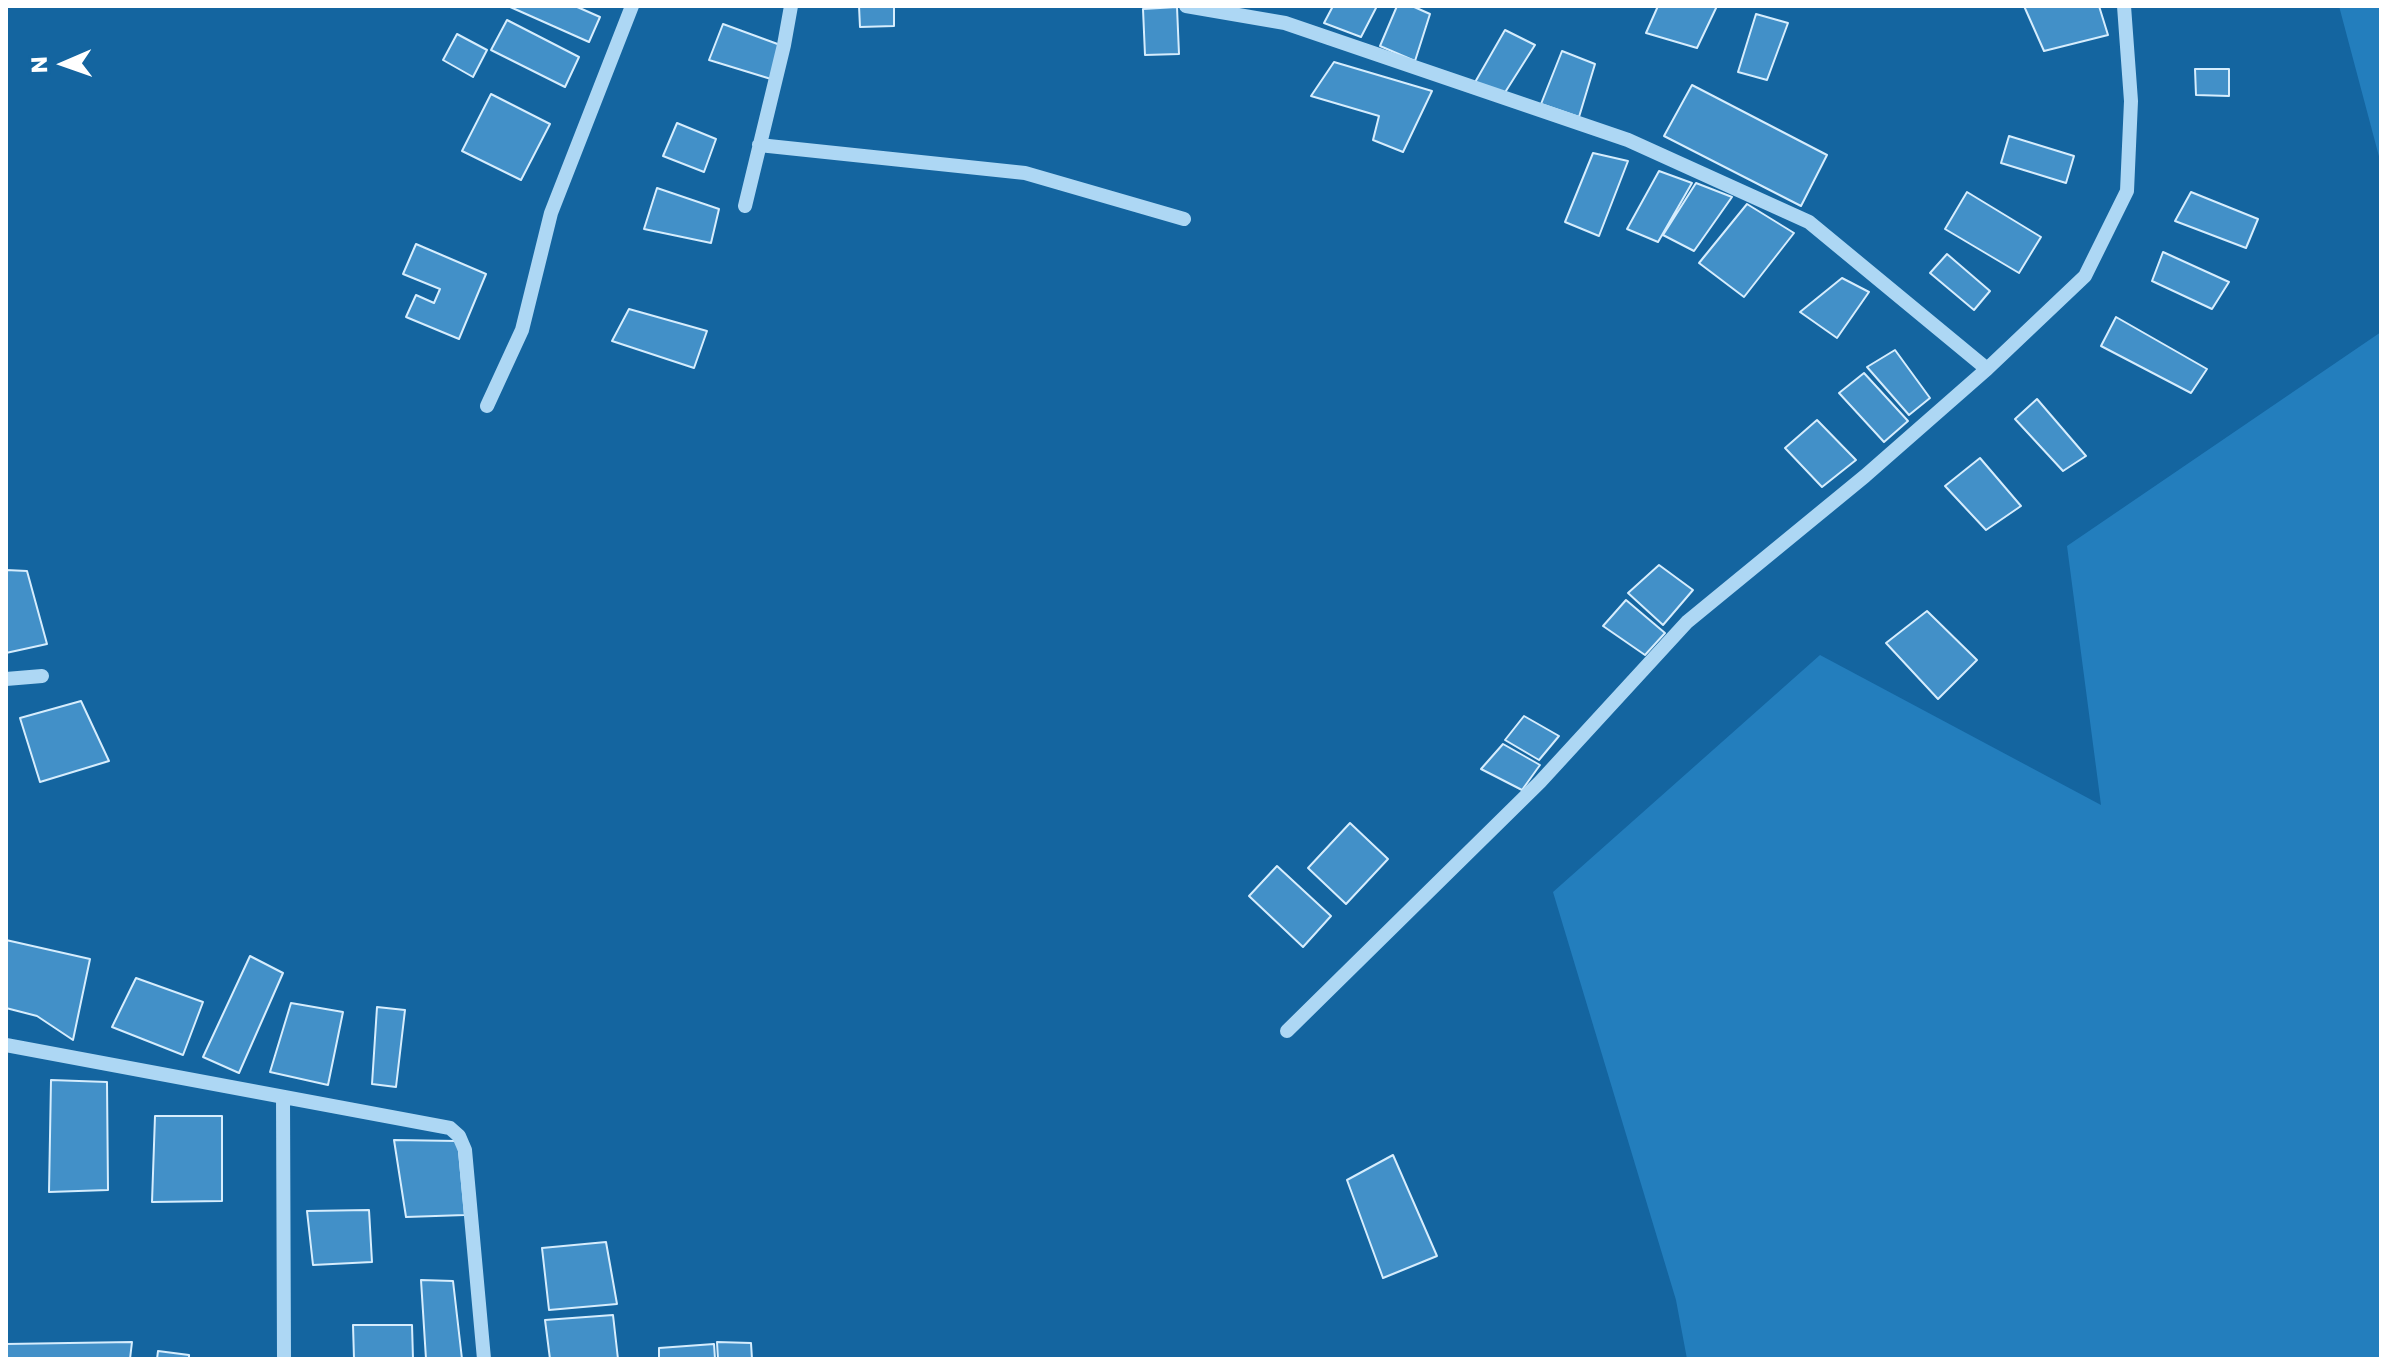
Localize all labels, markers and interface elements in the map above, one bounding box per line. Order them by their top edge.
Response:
north arrow [24,24,104,104]
text: N [24,56,55,74]

